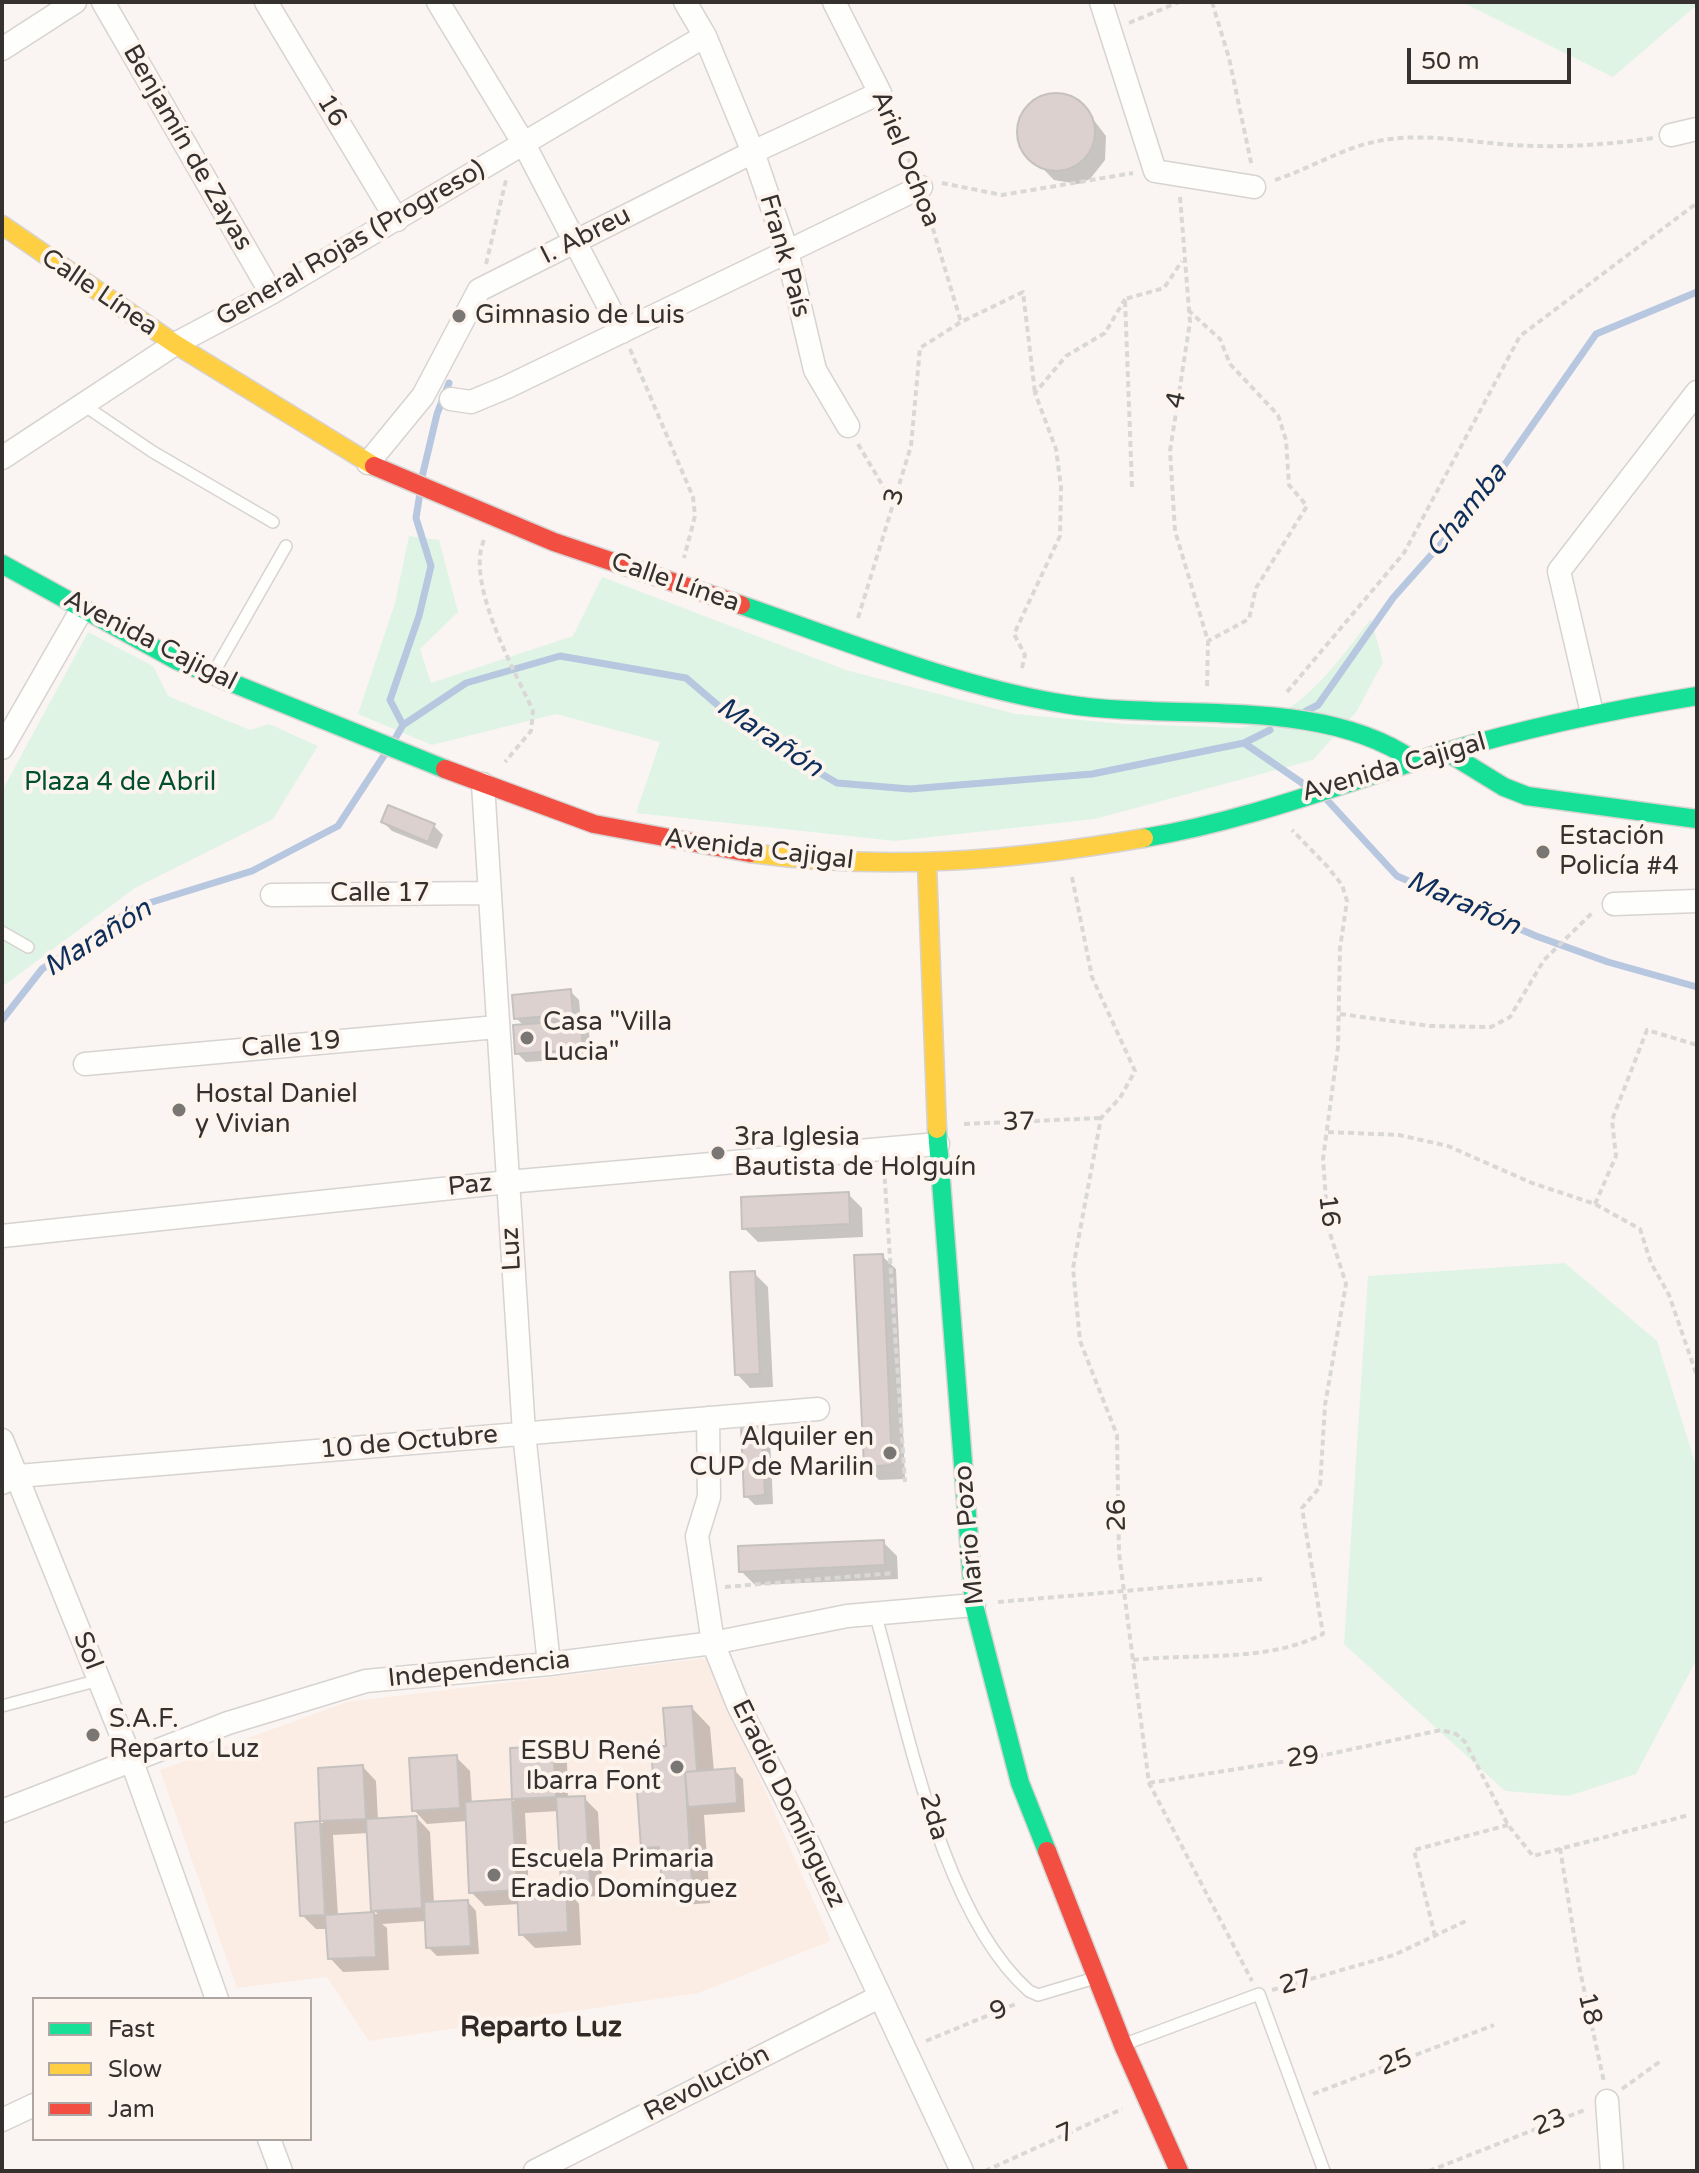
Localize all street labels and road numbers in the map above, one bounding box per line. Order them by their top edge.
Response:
street label: Benjamín de Zayas [115,40,259,256]
street label: Ariel Ochoa [863,86,947,232]
street label: 16 [309,89,353,133]
street label: General Rojas (Progreso) [211,154,491,334]
street label: Frank País [752,191,816,321]
street label: I. Abreu [536,200,636,272]
street label: Calle Línea [35,243,163,343]
street label: 4 [1160,389,1194,411]
street label: 3 [878,485,912,509]
street label: Calle Línea [607,546,743,620]
street label: Avenida Cajigal [58,584,242,698]
street label: Avenida Cajigal [1298,727,1490,809]
street label: Avenida Cajigal [663,823,855,877]
street label: Calle 17 [330,878,430,910]
street label: Calle 19 [240,1025,342,1065]
street label: 37 [1002,1107,1036,1139]
street label: Paz [446,1168,494,1204]
street label: 16 [1311,1193,1345,1229]
street label: Luz [495,1226,529,1272]
street label: 10 de Octubre [319,1420,499,1466]
street label: Mario Pozo [948,1464,992,1606]
street label: 26 [1102,1498,1134,1532]
street label: Sol [66,1628,108,1674]
street label: Independencia [386,1645,572,1695]
street label: Eradio Domínguez [724,1695,852,1913]
street label: 29 [1285,1740,1321,1776]
street label: 2da [911,1790,955,1844]
street label: 27 [1276,1964,1316,2002]
street label: 18 [1570,1989,1608,2029]
street label: 9 [986,1993,1012,2029]
street label: Revolución [639,2039,775,2129]
street label: 25 [1375,2043,1417,2083]
street label: 23 [1529,2102,1571,2144]
street label: 7 [1052,2116,1080,2152]

